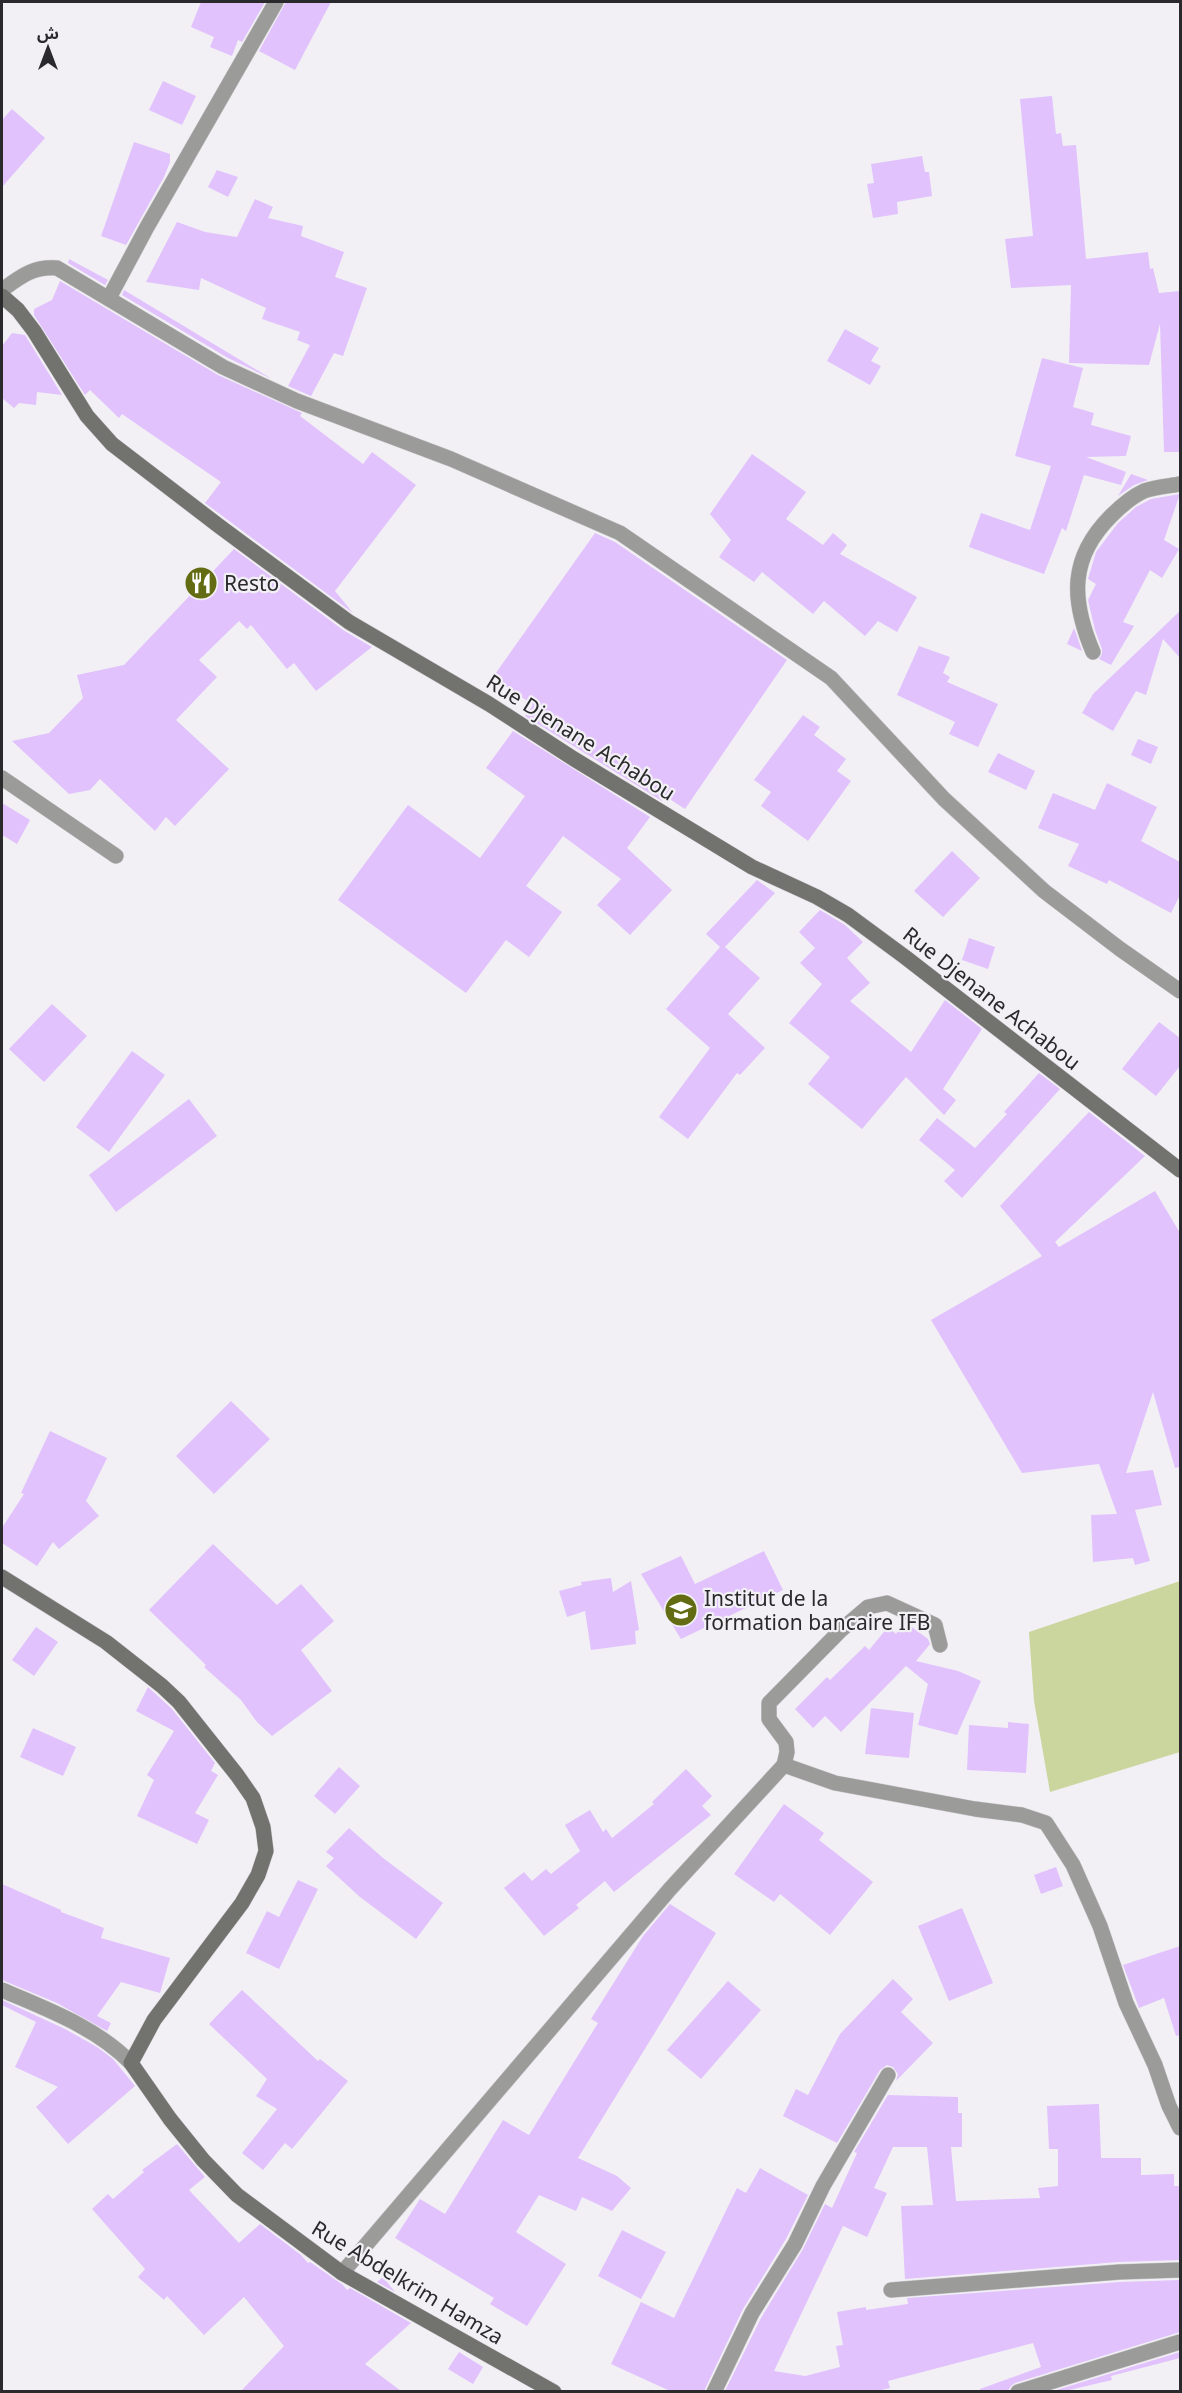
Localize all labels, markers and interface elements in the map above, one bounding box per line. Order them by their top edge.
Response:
north arrow [18,18,78,78]
text: ش [37,22,59,44]
restaurant icon: Resto [183,565,219,601]
place label: Resto [224,569,279,597]
street label: Rue Djenane Achabou [481,667,681,807]
street label: Rue Djenane Achabou [898,920,1086,1076]
place label: Institut de la formation bancaire IFB [704,1584,930,1636]
school or university icon: Institut de la formation bancaire IFB [663,1592,699,1628]
street label: Rue Abdelkrim Hamza [307,2214,509,2350]

